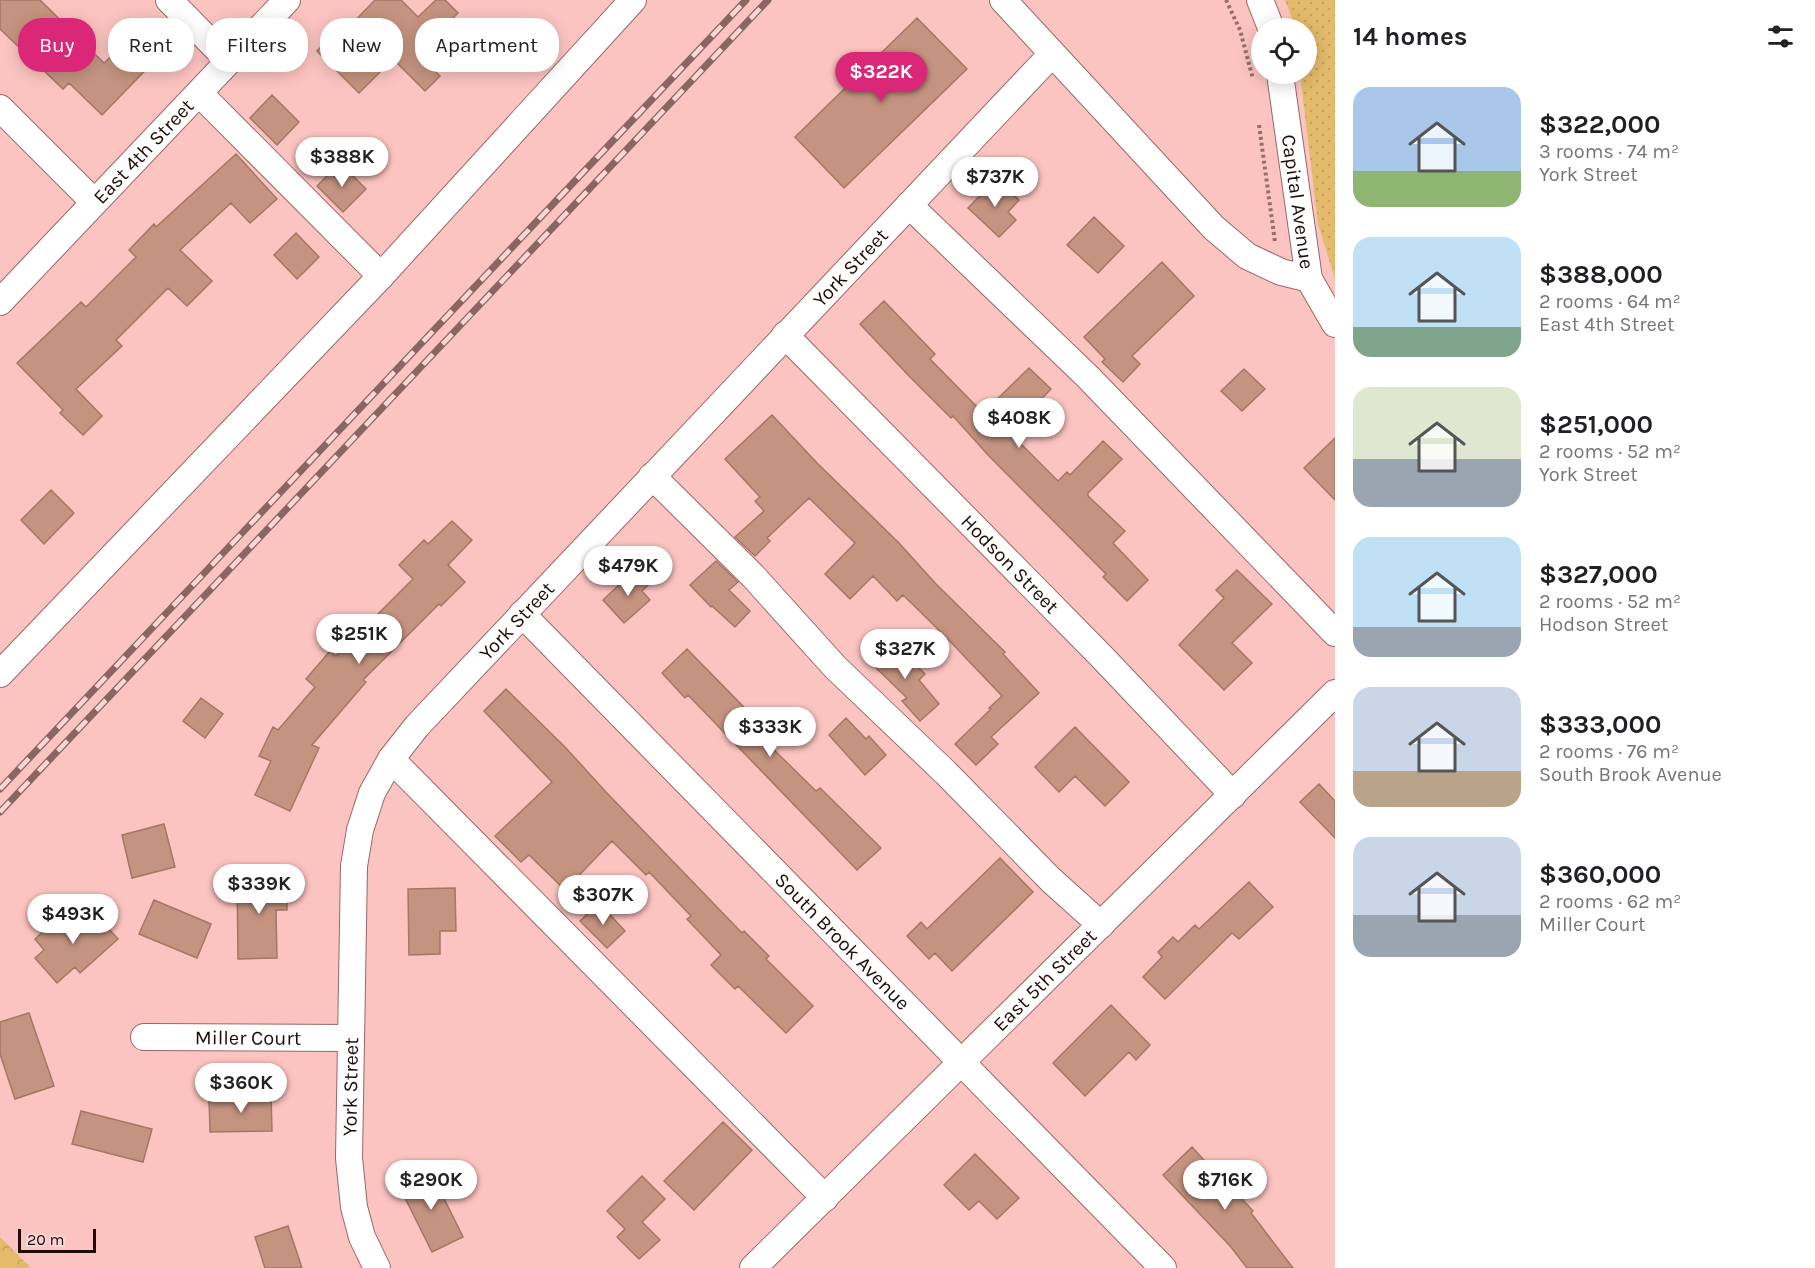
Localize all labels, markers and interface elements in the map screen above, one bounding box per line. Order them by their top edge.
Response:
chip: Buy [18,18,96,72]
chip: Rent [108,18,194,72]
chip: Filters [206,18,308,72]
chip: New [320,18,403,72]
chip: Apartment [415,18,559,72]
map controls [1251,18,1317,84]
button: locate [1251,18,1317,84]
icon: filters [1764,20,1797,53]
text: 14 homes [1353,21,1467,52]
pin: $322K [839,52,923,103]
text: $322K [849,60,913,83]
street label: East 4th Street [88,94,199,208]
text: $322,000 [1539,109,1660,140]
icon: home [1401,111,1473,183]
street label: Capital Avenue [1277,133,1319,271]
pin: $388K [300,137,384,188]
text: 3 rooms · 74 m² [1539,140,1679,163]
text: $388K [309,145,375,168]
pin: $737K [953,157,1037,208]
text: York Street [1539,163,1638,186]
text: $737K [965,165,1025,188]
street label: York Street [808,223,893,311]
text: $388,000 [1539,259,1663,290]
icon: home [1401,261,1473,333]
text: 2 rooms · 64 m² [1539,290,1681,313]
text: East 4th Street [1539,313,1674,336]
pin: $408K [977,398,1061,449]
text: $408K [987,406,1051,429]
text: $251,000 [1539,409,1653,440]
icon: home [1401,411,1473,483]
text: 2 rooms · 52 m² [1539,440,1681,463]
text: York Street [1539,463,1638,486]
street label: Hodson Street [957,510,1064,618]
pin: $479K [586,546,670,597]
text: $479K [598,554,658,577]
text: $327,000 [1539,559,1658,590]
icon: home [1401,561,1473,633]
street label: York Street [474,577,559,665]
text: 2 rooms · 52 m² [1539,590,1681,613]
text: Hodson Street [1539,613,1668,636]
pin: $251K [317,614,401,665]
text: $251K [330,622,388,645]
pin: $327K [863,629,947,680]
text: $327K [874,637,936,660]
pin: $333K [728,707,812,758]
text: $333,000 [1539,709,1661,740]
icon: home [1401,711,1473,783]
text: $333K [738,715,802,738]
text: 2 rooms · 76 m² [1539,740,1679,763]
text: South Brook Avenue [1539,763,1722,786]
text: $360,000 [1539,859,1661,890]
icon: home [1401,861,1473,933]
pin: $339K [217,864,301,915]
street label: South Brook Avenue [770,868,915,1014]
text: $339K [227,872,291,895]
pin: $307K [561,875,645,926]
text: $307K [572,883,634,906]
text: 2 rooms · 62 m² [1539,890,1681,913]
pin: $493K [31,894,115,945]
text: $493K [41,902,105,925]
text: Miller Court [1539,913,1645,936]
street label: East 5th Street [988,924,1101,1036]
street label: Miller Court [195,1026,302,1049]
street label: York Street [338,1037,363,1136]
pin: $360K [199,1063,283,1114]
text: $360K [209,1071,273,1094]
pin: $290K [389,1160,473,1211]
pin: $716K [1183,1160,1267,1211]
text: $290K [399,1168,463,1191]
text: $716K [1197,1168,1253,1191]
scale bar [18,1226,96,1254]
text: 20 m [27,1230,65,1249]

